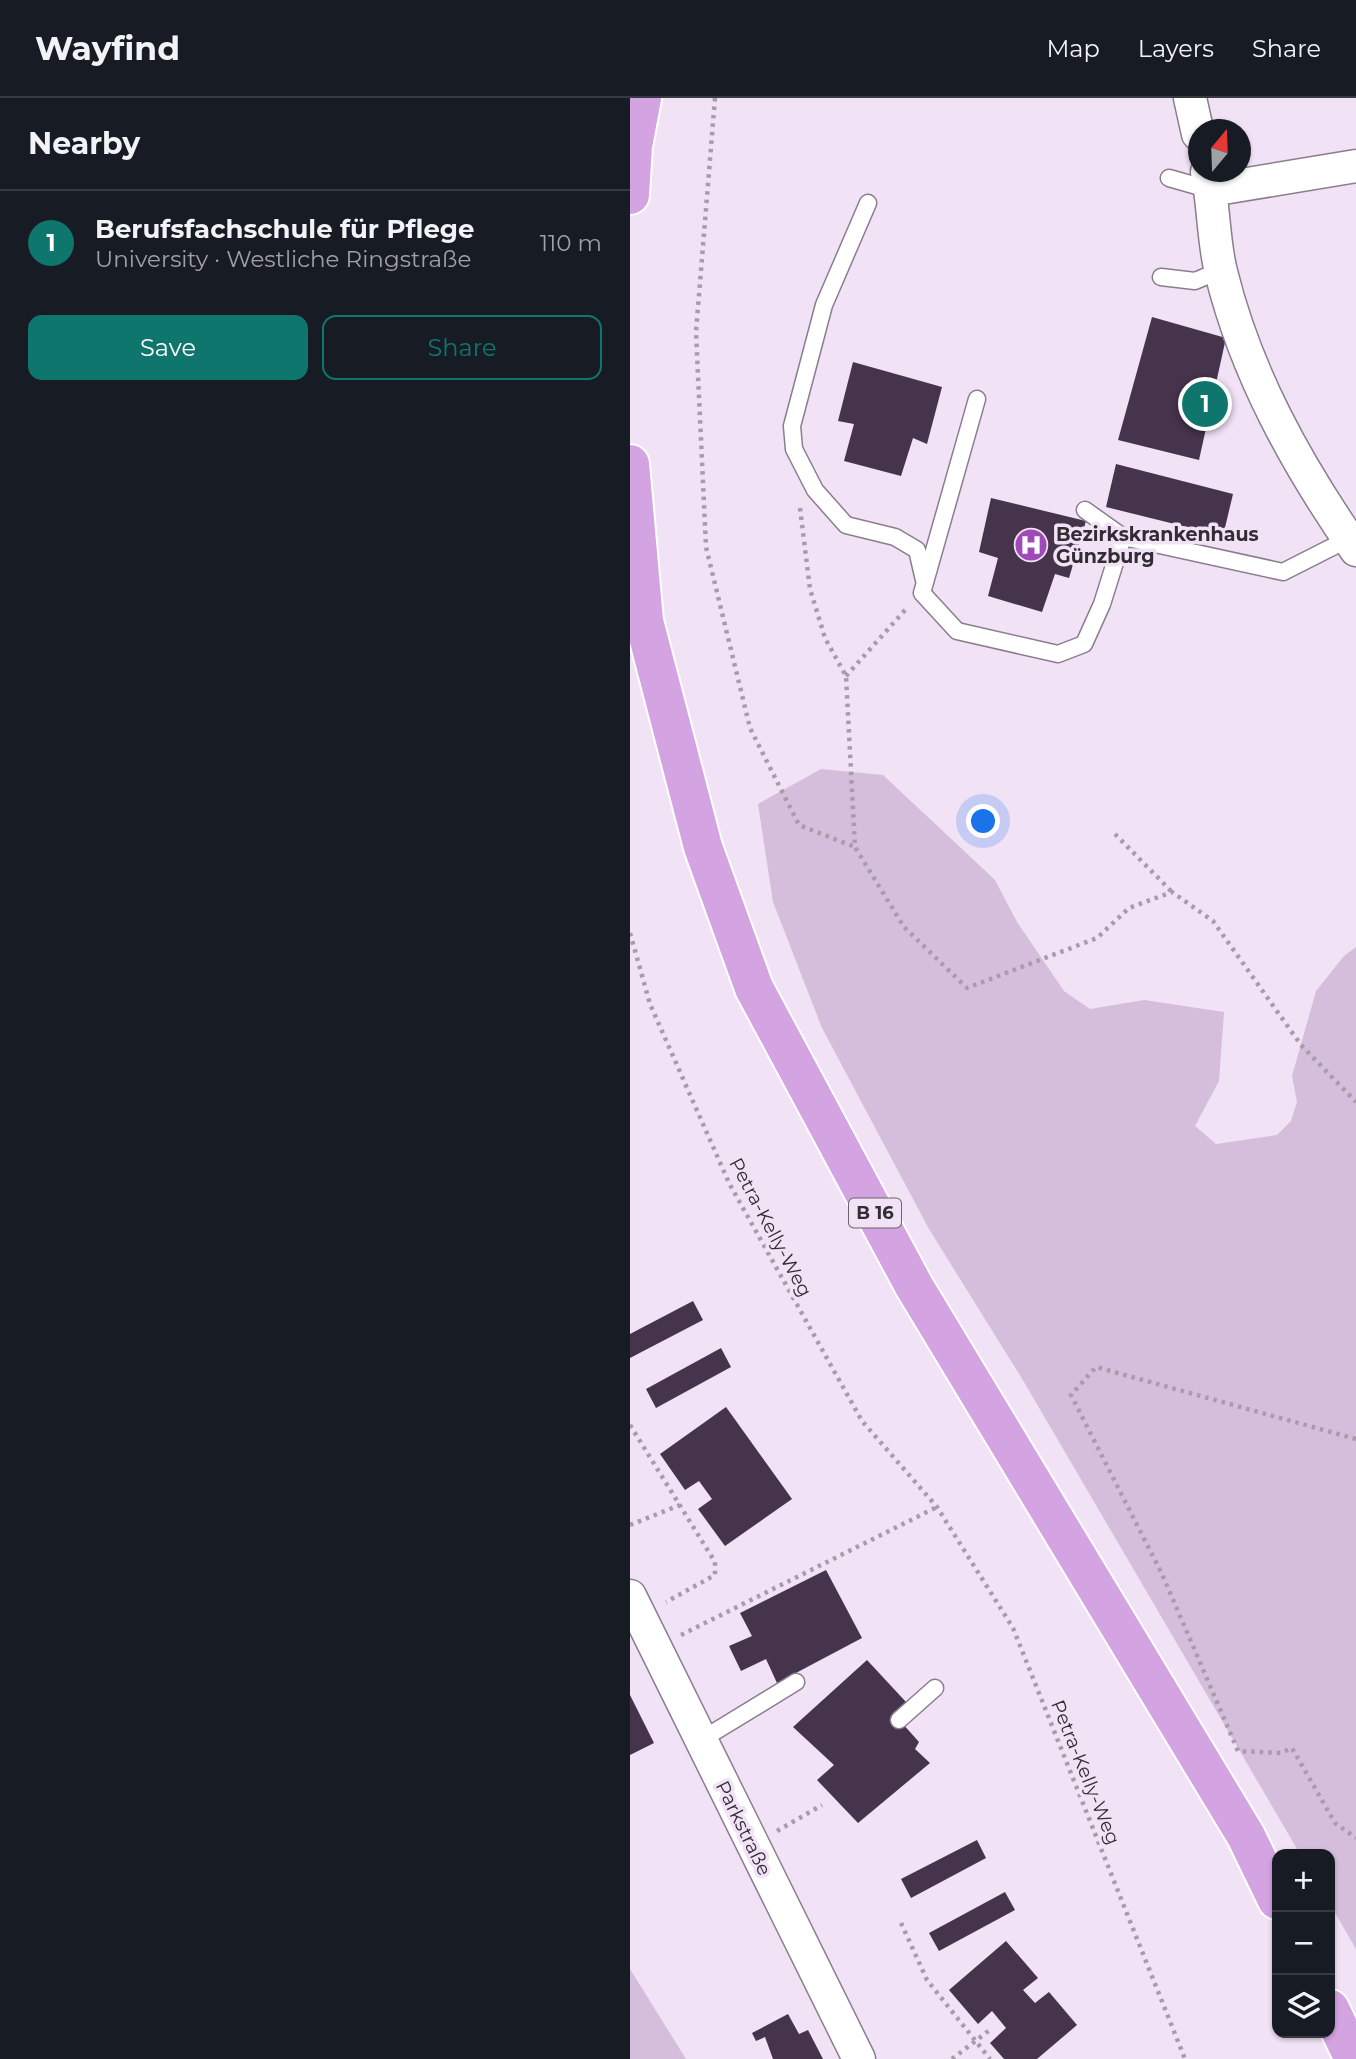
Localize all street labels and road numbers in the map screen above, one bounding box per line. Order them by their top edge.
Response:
street label: Petra-Kelly-Weg [724,1154,817,1301]
road number: B 16 [849,1198,901,1228]
street label: Petra-Kelly-Weg [1046,1696,1125,1848]
street label: Parkstraße [711,1777,776,1879]

